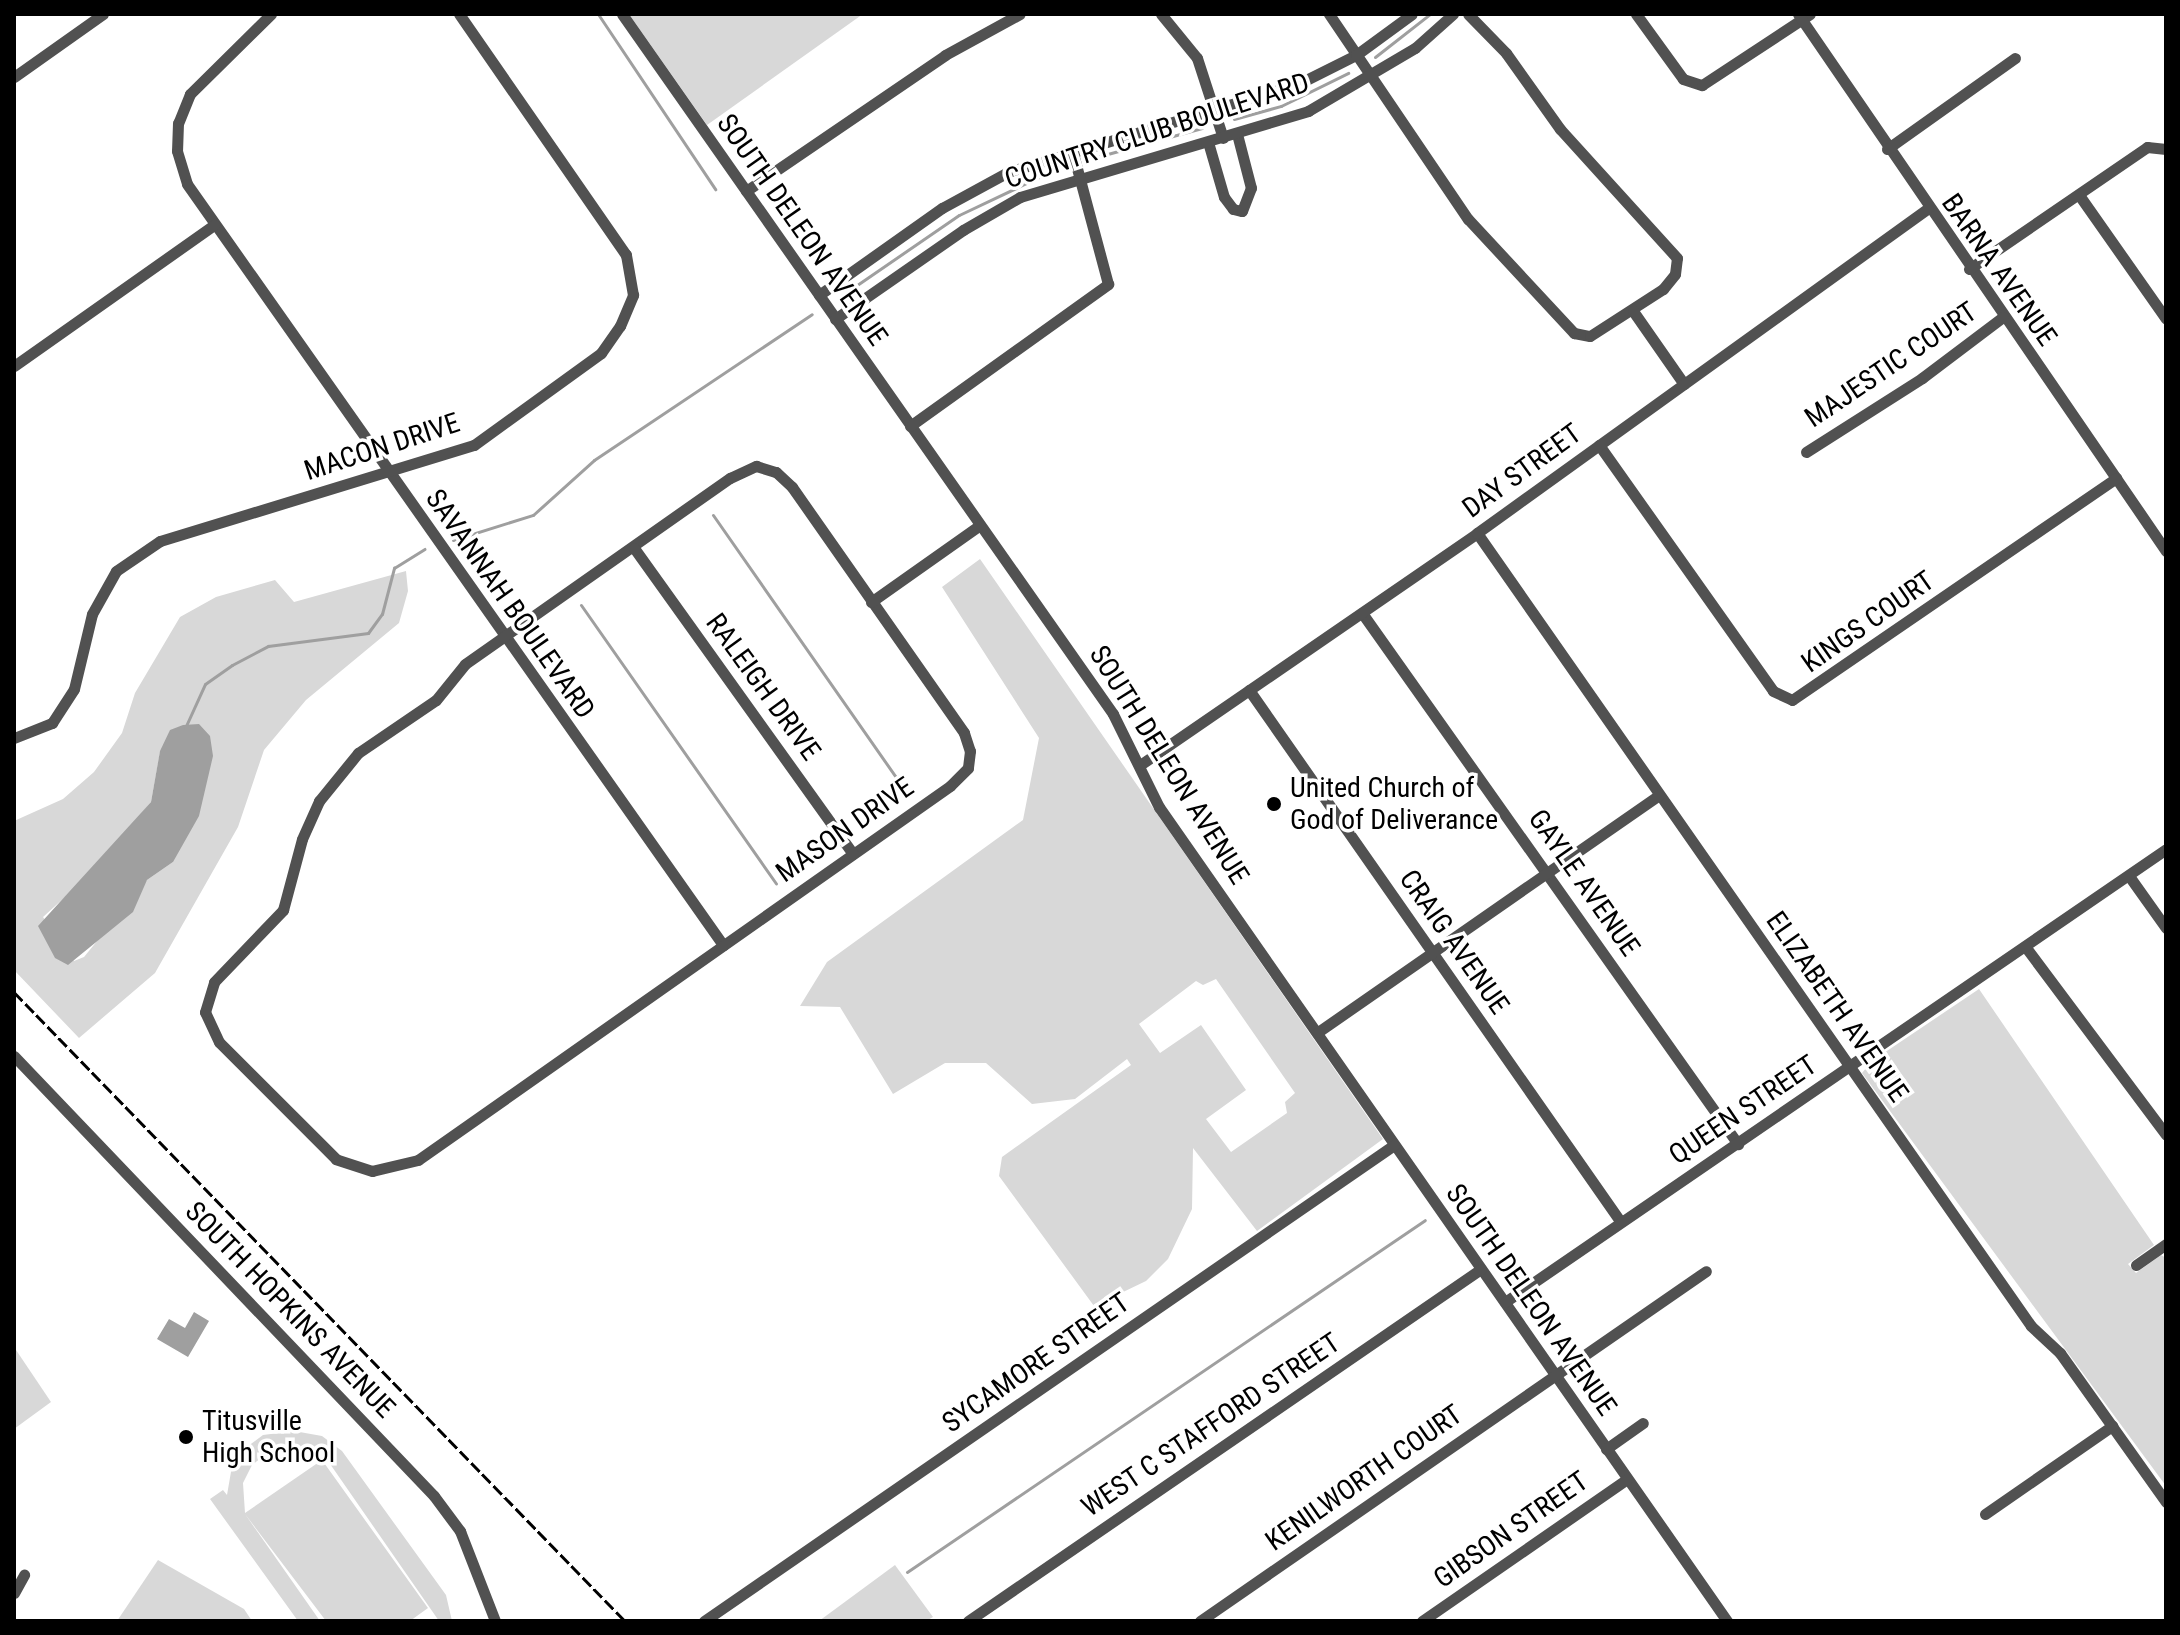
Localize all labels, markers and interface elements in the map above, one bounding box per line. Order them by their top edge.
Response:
street label: COUNTRY CLUB BOULEVARD [1001,66,1313,196]
street label: SOUTH DELEON AVENUE [709,108,895,352]
street label: BARNA AVENUE [1934,187,2064,353]
street label: MAJESTIC COURT [1799,295,1983,435]
street label: MACON DRIVE [300,406,464,488]
street label: DAY STREET [1456,417,1588,525]
street label: SAVANNAH BOULEVARD [418,483,602,725]
street label: KINGS COURT [1795,564,1941,680]
street label: RALEIGH DRIVE [699,607,827,767]
street label: SOUTH DELEON AVENUE [1082,640,1256,890]
street label: MASON DRIVE [770,770,920,890]
place label: United Church of God of Deliverance [1290,771,1498,837]
marker: United Church of God of Deliverance [1265,795,1283,813]
street label: GAYLE AVENUE [1521,803,1647,963]
street label: CRAIG AVENUE [1392,863,1516,1021]
street label: ELIZABETH AVENUE [1759,905,1915,1109]
street label: QUEEN STREET [1663,1048,1823,1172]
street label: SOUTH DELEON AVENUE [1438,1178,1624,1422]
street label: SOUTH HOPKINS AVENUE [178,1195,402,1425]
street label: SYCAMORE STREET [936,1286,1136,1440]
street label: WEST C STAFFORD STREET [1075,1326,1347,1524]
street label: KENILWORTH COURT [1259,1398,1469,1558]
place label: Titusville High School [202,1404,335,1470]
marker: Titusville High School [177,1428,195,1446]
street label: GIBSON STREET [1427,1464,1595,1596]

